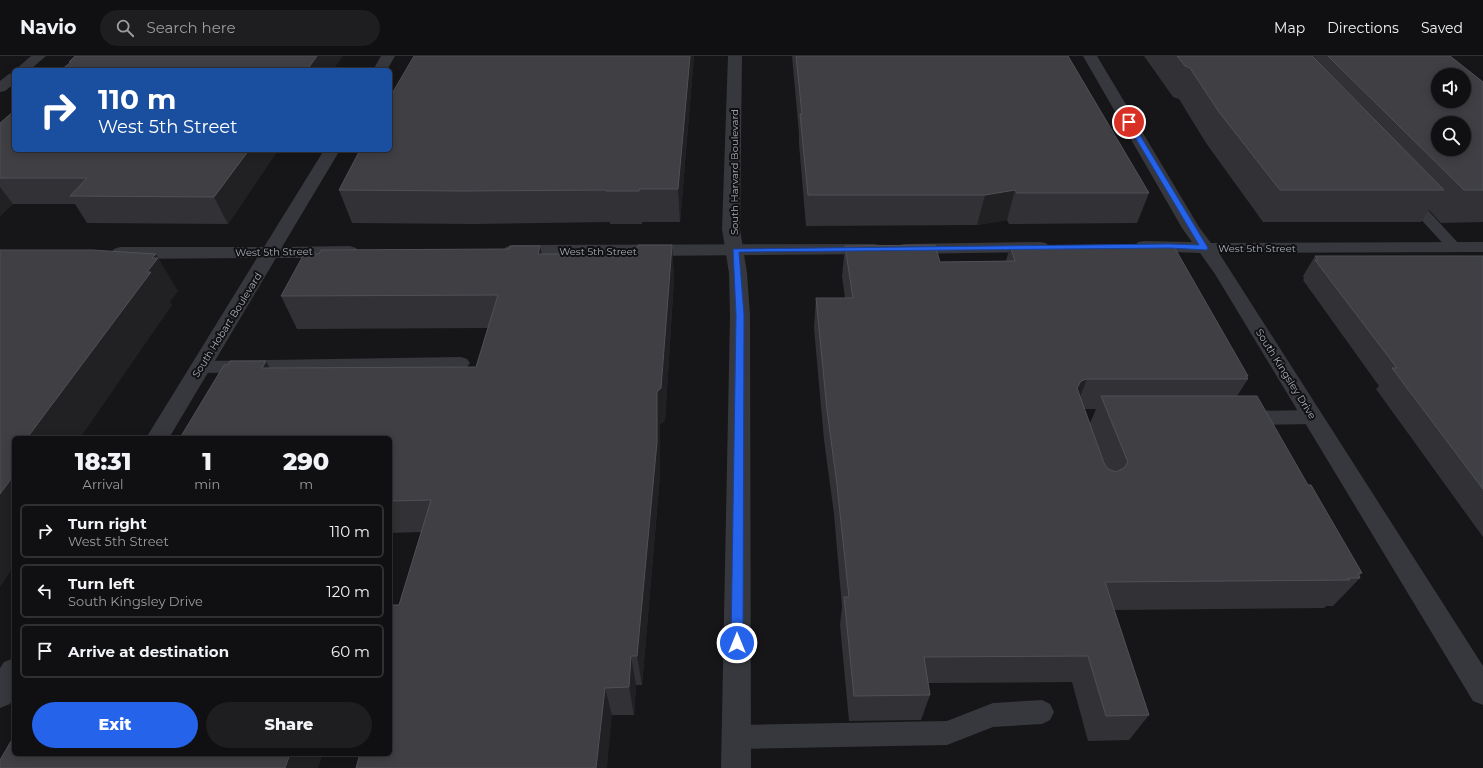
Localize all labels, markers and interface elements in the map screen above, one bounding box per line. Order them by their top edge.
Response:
search box [100,10,380,46]
text: Navio [20,16,76,39]
icon: search [114,17,136,39]
text: Search here [146,18,236,37]
text: Map [1274,19,1305,37]
text: Directions [1327,19,1399,37]
text: Saved [1421,19,1463,37]
map controls [1431,68,1471,156]
button: sound [1431,68,1471,108]
text: 110 m [98,82,176,116]
icon: right [32,84,84,136]
pin [1112,105,1146,139]
street label: South Harvard Boulevard [728,109,741,235]
icon: arrive [1118,111,1140,133]
text: West 5th Street [98,116,238,138]
button: search [1431,116,1471,156]
street label: West 5th Street [1218,242,1296,255]
street label: West 5th Street [235,245,313,259]
street label: West 5th Street [559,245,637,258]
street label: South Hobart Boulevard [189,270,265,380]
street label: South Kingsley Drive [1253,327,1319,421]
text: 18:31 [75,447,131,476]
text: 1 [202,447,212,476]
text: 290 [283,447,329,476]
text: Arrival [83,476,124,492]
text: min [194,476,220,492]
text: m [299,476,313,492]
text: Turn right [68,514,147,533]
icon: right [34,520,56,542]
text: 110 m [329,522,370,541]
text: West 5th Street [68,533,169,549]
text: Turn left [68,574,135,593]
icon: left [34,580,56,602]
text: 120 m [326,582,370,601]
text: South Kingsley Drive [68,593,203,609]
position arrow [716,622,758,664]
icon: arrive [34,640,56,662]
text: Arrive at destination [68,642,229,661]
text: 60 m [331,642,370,661]
button: Exit [32,702,198,748]
button: Share [206,702,372,748]

